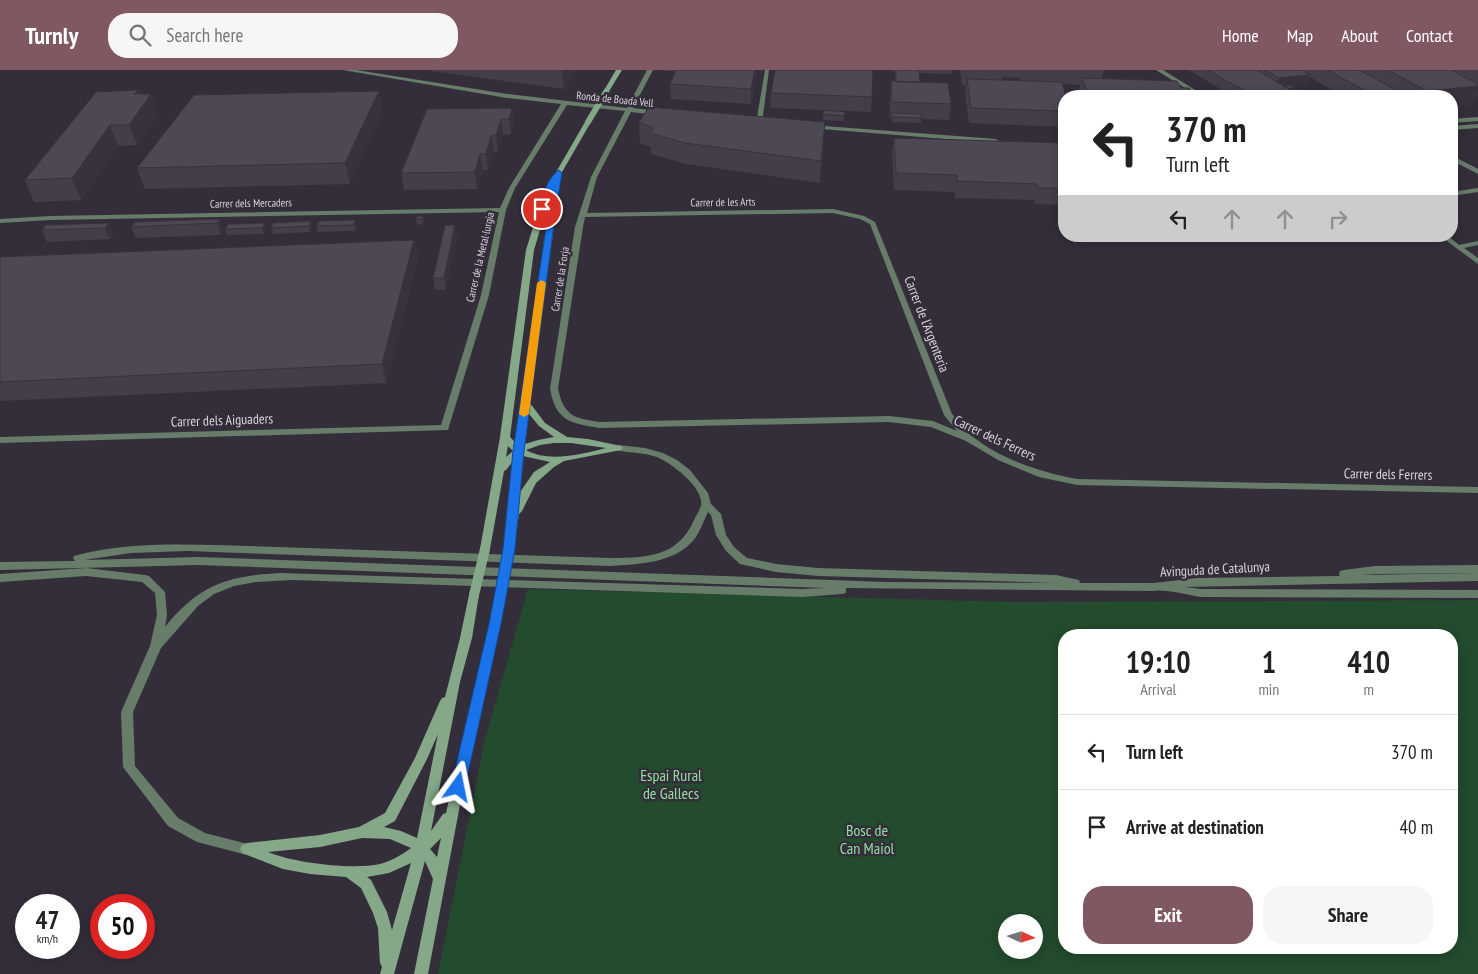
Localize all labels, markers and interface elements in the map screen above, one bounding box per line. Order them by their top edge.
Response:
search box [108,13,458,58]
text: Turnly [25,20,78,51]
icon: search [126,21,154,49]
text: Search here [166,23,243,47]
text: Home [1222,24,1259,47]
text: Map [1287,24,1313,47]
text: About [1341,24,1378,47]
text: Contact [1406,24,1453,47]
street label: Ronda de Boada Vell [576,88,655,110]
text: 370 m [1166,106,1247,152]
icon: left [1083,110,1148,175]
text: Turn left [1166,150,1230,178]
pin [521,188,563,230]
street label: Carrer de les Arts [690,194,756,210]
street label: Carrer dels Mercaders [210,195,292,211]
icon: arrive [528,195,556,223]
icon: left [1165,205,1193,233]
icon: ahead [1218,205,1246,233]
icon: ahead [1271,205,1299,233]
icon: right [1324,205,1352,233]
street label: Carrer de la Metal·lurgia [463,211,497,303]
street label: Carrer de la Forja [548,246,572,312]
street label: Carrer de l'Argenteria [900,273,954,375]
street label: Carrer dels Aiguaders [171,409,274,431]
street label: Carrer dels Ferrers [951,411,1039,465]
street label: Carrer dels Ferrers [1344,464,1433,484]
street label: Avinguda de Catalunya [1160,557,1270,581]
text: 19:10 [1126,642,1191,681]
text: 1 [1262,642,1276,681]
text: 410 [1347,642,1390,681]
text: Arrival [1140,679,1176,699]
text: min [1258,679,1279,699]
text: m [1363,679,1374,699]
icon: left [1083,738,1111,766]
text: Turn left [1126,740,1183,764]
text: 370 m [1391,740,1433,764]
position arrow [431,760,483,812]
park label: Espai Rural de Gallecs [640,765,702,803]
icon: arrive [1083,813,1111,841]
text: Arrive at destination [1126,815,1264,839]
text: 40 m [1400,815,1433,839]
park label: Bosc de Can Maiol [840,820,895,858]
button: Exit [1083,886,1253,944]
button: Share [1263,886,1433,944]
speed limit sign: 50 [90,894,155,959]
text: 47 [36,904,59,936]
north arrow [998,914,1042,959]
map controls [998,914,1043,959]
text: km/h [37,931,58,946]

